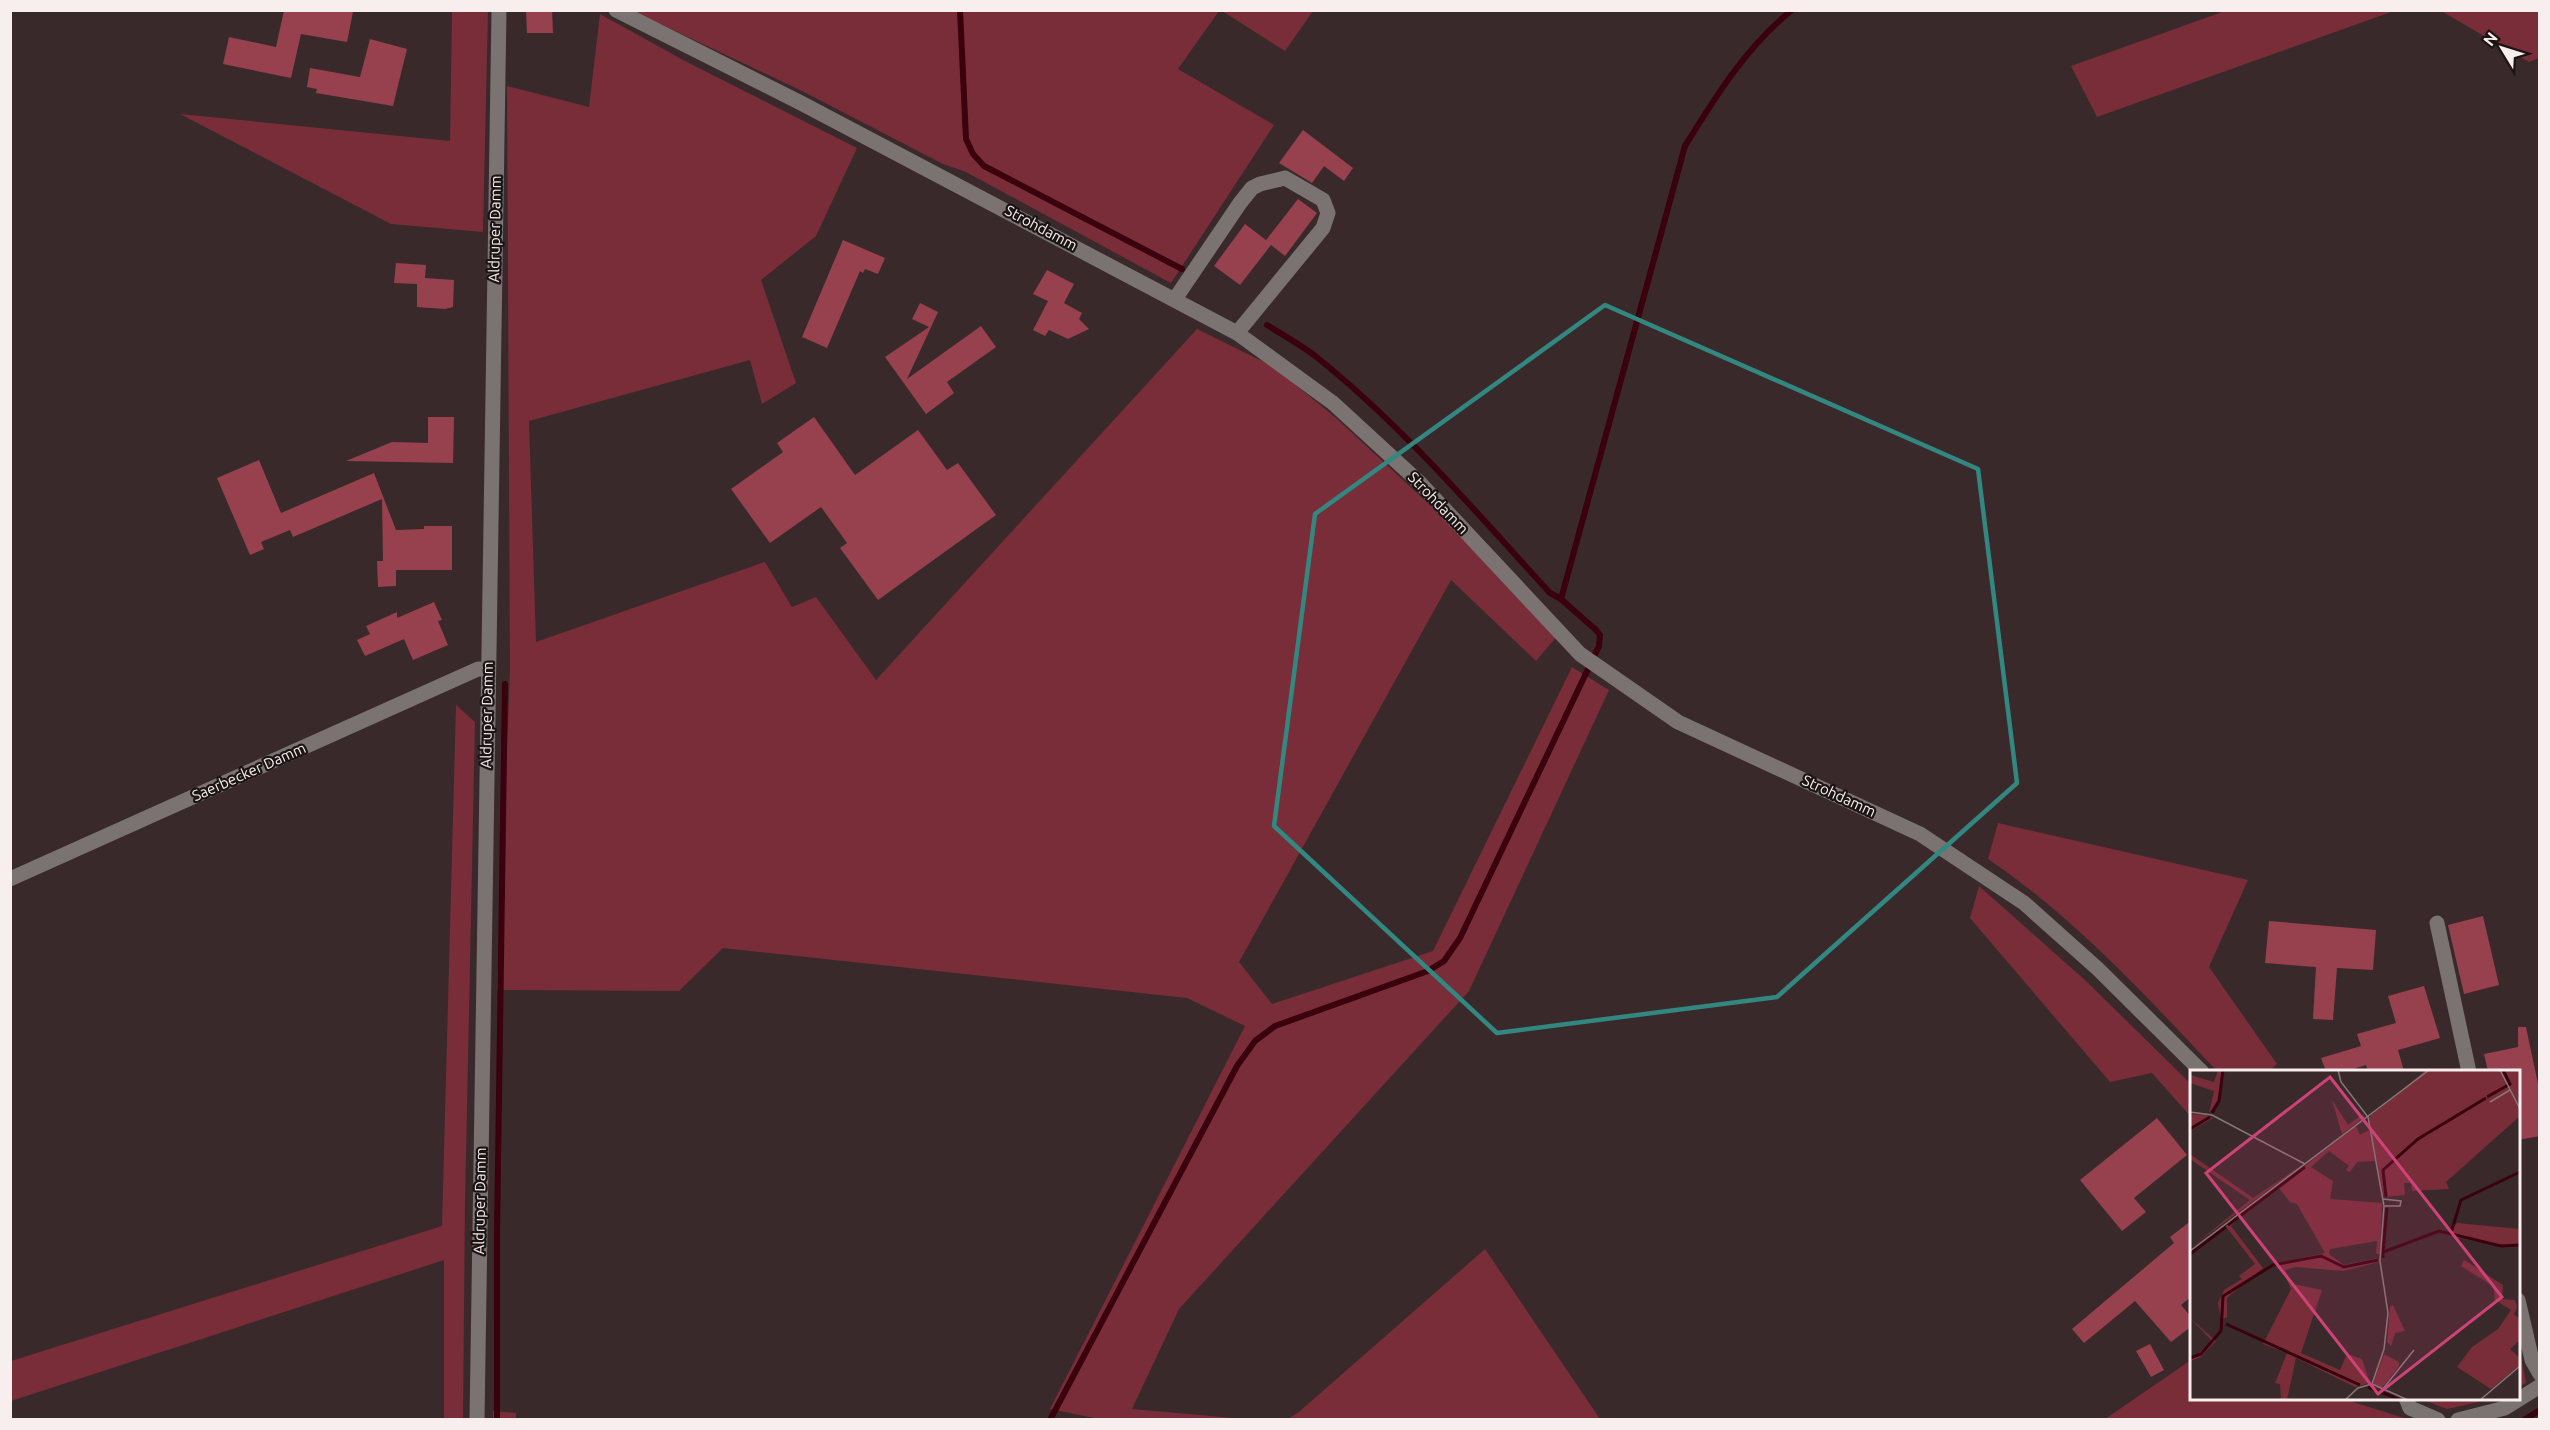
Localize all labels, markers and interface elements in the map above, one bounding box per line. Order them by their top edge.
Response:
north arrow [2472,18,2532,78]
text: N [2479,29,2501,49]
street label: Aldruper Damm [485,175,504,283]
street label: Strohdamm [1002,201,1080,254]
street label: Strohdamm [1405,468,1472,537]
street label: Aldruper Damm [477,661,496,769]
street label: Saerbecker Damm [189,739,308,804]
street label: Strohdamm [1800,771,1879,820]
inset map [2190,1070,2520,1400]
street label: Aldruper Damm [470,1147,489,1255]

